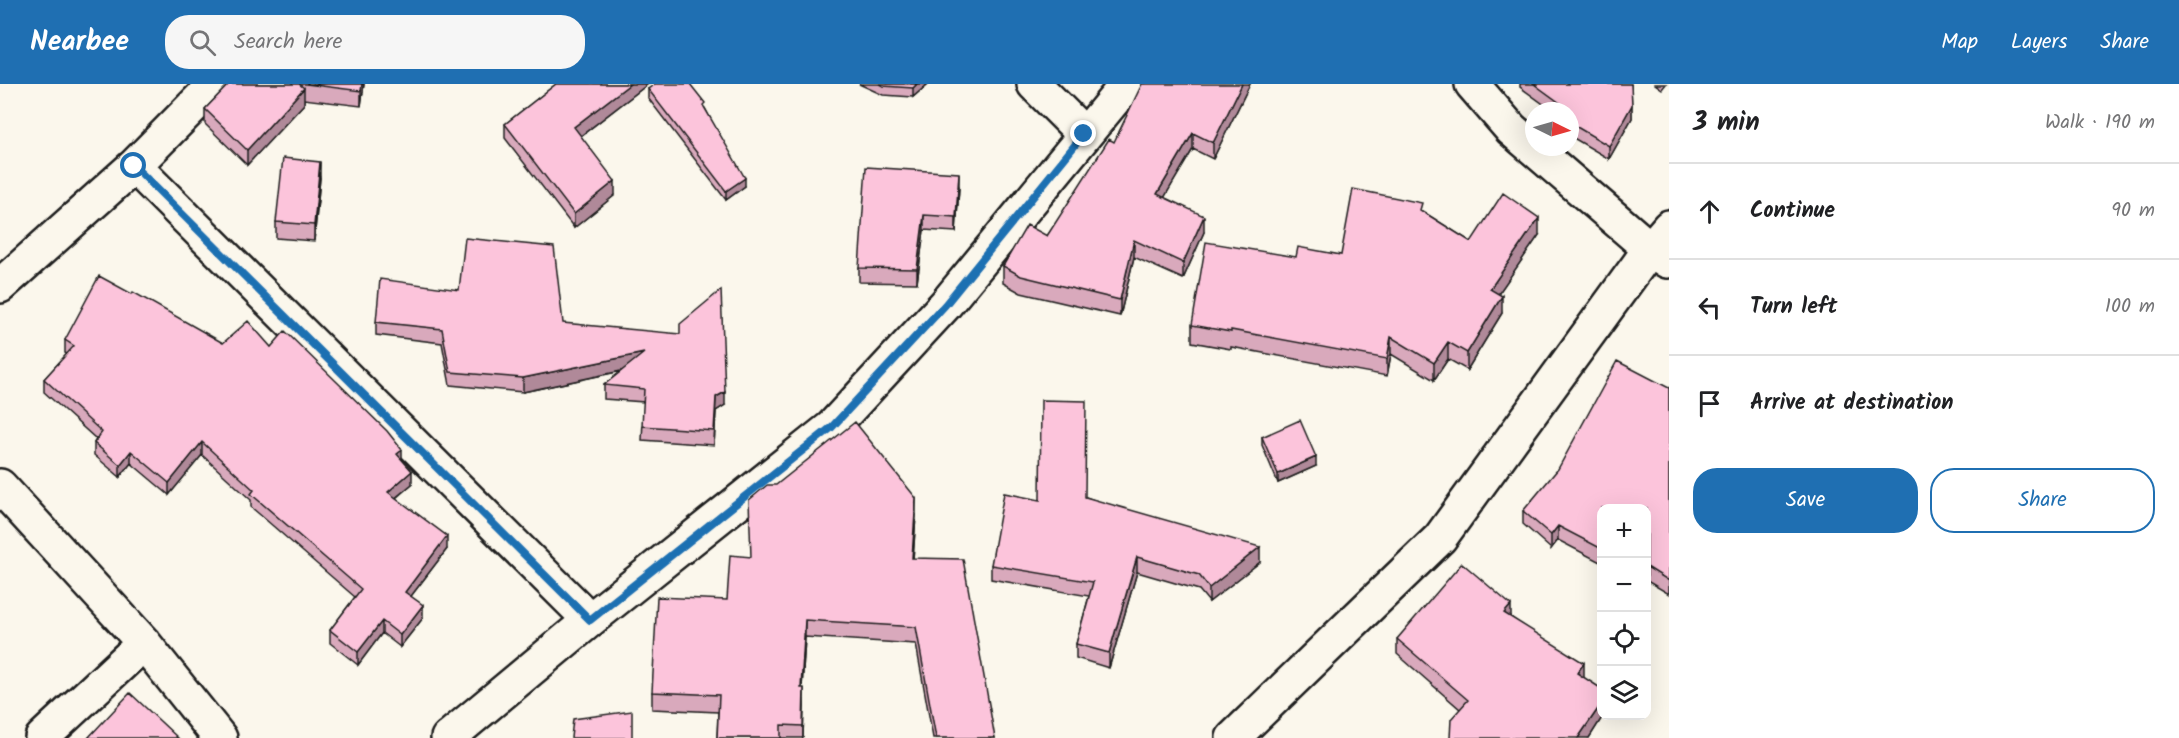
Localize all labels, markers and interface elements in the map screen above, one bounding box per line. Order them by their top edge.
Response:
search box [165,15,585,69]
text: Nearbee [30,20,129,65]
text: Search here [234,25,342,60]
icon: search [186,26,219,59]
text: Map [1941,26,1978,59]
text: Layers [2011,26,2067,59]
text: Share [2100,26,2149,59]
north arrow [1525,102,1579,156]
text: 3 min [1693,102,1760,144]
text: Walk · 190 m [2045,107,2155,139]
route end [1070,120,1096,146]
route start [120,152,146,178]
text: Continue [1750,194,1835,229]
icon: ahead [1693,195,1726,228]
text: 90 m [2111,195,2155,227]
text: Turn left [1750,290,1837,325]
icon: left [1693,291,1726,324]
text: 100 m [2105,291,2155,323]
text: Arrive at destination [1750,386,1953,421]
icon: arrive [1693,387,1726,420]
button: Save [1693,468,1918,533]
button: Share [1930,468,2155,533]
map controls [1597,504,1651,720]
button: + [1597,504,1651,558]
button: − [1597,558,1651,612]
button: locate [1597,612,1651,666]
button: layers [1597,666,1651,720]

